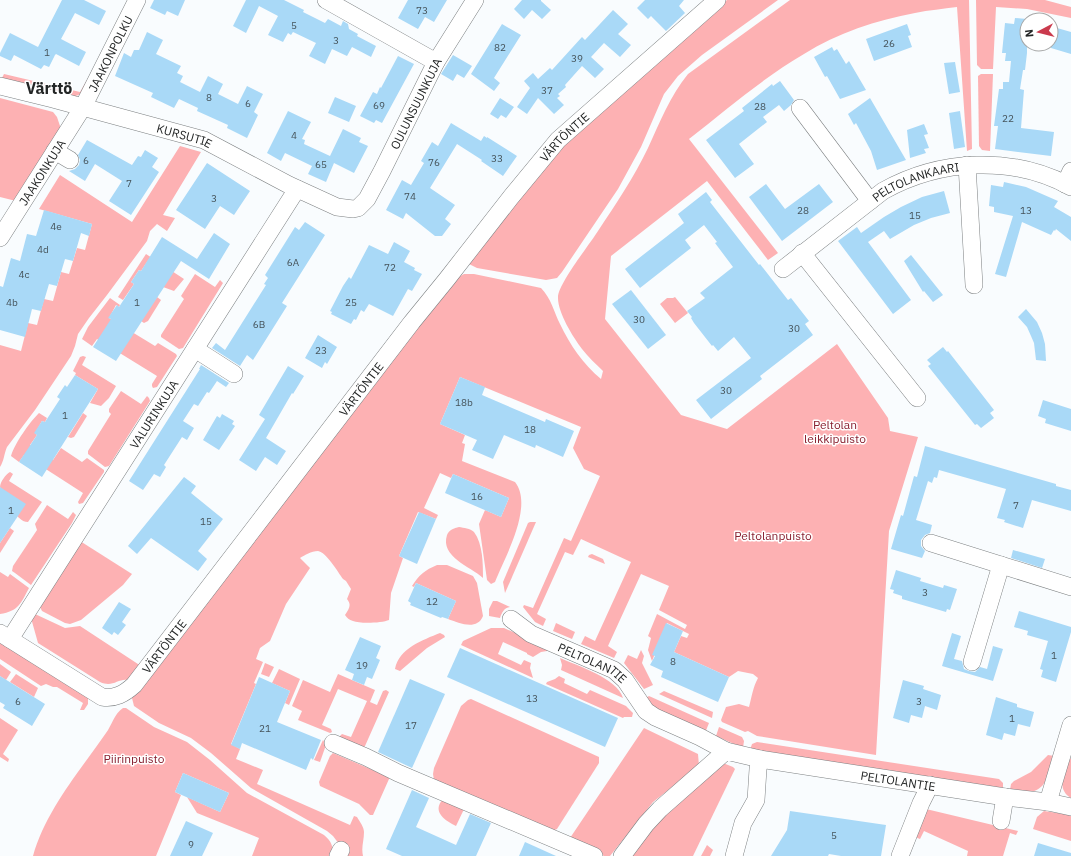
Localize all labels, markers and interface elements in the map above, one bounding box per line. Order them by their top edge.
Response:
house number: 73 [416,4,428,17]
north arrow [1019,12,1059,52]
street label: JAAKONPOLKU [84,13,135,94]
house number: 5 [291,19,297,32]
text: N [1022,28,1037,38]
house number: 3 [333,34,339,47]
house number: 26 [883,37,895,50]
house number: 82 [494,41,506,54]
house number: 1 [44,46,50,59]
house number: 39 [571,52,583,65]
street label: OULUNSUUNKUJA [386,55,444,152]
district label: Värttö [26,78,72,98]
house number: 37 [541,84,553,97]
house number: 8 [206,91,212,104]
house number: 6 [245,97,251,110]
house number: 69 [373,99,385,112]
house number: 28 [754,100,766,113]
street label: VÄRTÖNTIE [536,109,592,164]
house number: 22 [1002,112,1014,125]
street label: KURSUTIE [155,120,215,151]
house number: 4 [291,129,297,142]
street label: JAAKONKUJA [15,136,68,208]
house number: 33 [491,152,503,165]
house number: 6 [83,154,89,167]
house number: 76 [428,156,440,169]
house number: 65 [315,158,327,171]
street label: PELTOLANKAARI [869,159,960,204]
house number: 7 [126,177,132,190]
house number: 74 [404,190,416,203]
house number: 3 [211,192,217,205]
house number: 28 [797,204,809,217]
house number: 13 [1020,204,1032,217]
house number: 15 [909,209,921,222]
house number: 4e [50,220,62,233]
house number: 4d [37,243,49,256]
house number: 6A [287,256,300,269]
house number: 72 [384,261,396,274]
house number: 4c [18,268,30,281]
house number: 4b [6,296,18,309]
house number: 1 [134,296,140,309]
house number: 25 [345,296,357,309]
house number: 30 [633,313,645,326]
house number: 6B [253,318,265,331]
house number: 30 [788,322,800,335]
house number: 23 [315,344,327,357]
street label: VÄRTÖNTIE [335,359,386,419]
street label: VALURINKUJA [126,376,181,451]
house number: 30 [720,384,732,397]
house number: 18b [455,396,473,409]
house number: 1 [62,409,68,422]
park label: Peltolan leikkipuisto [804,417,866,446]
house number: 18 [524,423,536,436]
house number: 16 [471,490,483,503]
house number: 7 [1013,499,1019,512]
house number: 1 [8,504,14,517]
house number: 15 [200,515,212,528]
park label: Peltolanpuisto [734,528,812,543]
house number: 3 [922,586,928,599]
house number: 12 [426,595,438,608]
street label: VÄRTÖNTIE [138,616,189,676]
street label: PELTOLANTIE [556,639,630,686]
house number: 1 [1051,649,1057,662]
house number: 8 [670,655,676,668]
house number: 19 [356,659,368,672]
house number: 13 [526,692,538,705]
house number: 6 [15,695,21,708]
house number: 3 [916,695,922,708]
house number: 1 [1009,712,1015,725]
house number: 17 [405,719,417,732]
house number: 21 [259,722,271,735]
park label: Piirinpuisto [104,751,165,766]
street label: PELTOLANTIE [860,767,937,794]
house number: 5 [831,829,837,842]
house number: 9 [188,838,194,851]

